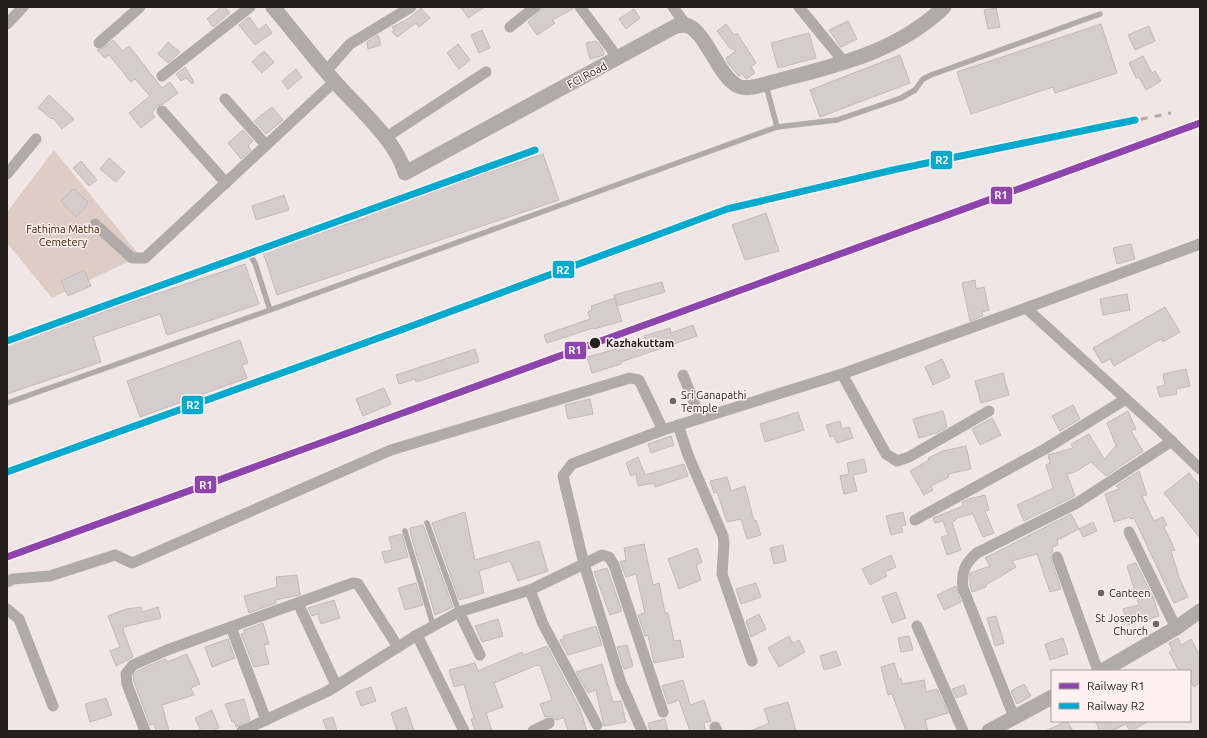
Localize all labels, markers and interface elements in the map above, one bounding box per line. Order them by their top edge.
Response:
street label: FCI Road [565,60,609,90]
line badge: R2 [930,150,953,170]
text: R2 [935,154,949,166]
line badge: R1 [990,186,1013,205]
text: R1 [994,189,1008,201]
park label: Fathima Matha Cemetery [26,223,100,248]
line badge: R2 [552,260,575,279]
text: R2 [556,264,570,276]
marker: Kazhakuttam [588,336,602,350]
place label: Kazhakuttam [606,337,674,349]
line badge: R1 [564,341,587,360]
text: R1 [568,344,582,356]
place label: Sri Ganapathi Temple [681,389,746,414]
line badge: R2 [181,395,204,415]
marker: Sri Ganapathi Temple [668,396,678,406]
text: R2 [186,399,200,411]
line badge: R1 [194,475,217,494]
text: R1 [199,479,213,491]
place label: Canteen [1109,587,1150,599]
marker: Canteen [1096,588,1106,598]
place label: St Josephs Church [1095,612,1148,637]
marker: St Josephs Church [1151,619,1161,629]
legend [1051,670,1191,722]
text: Railway R1 [1087,679,1145,692]
text: Railway R2 [1087,699,1145,712]

